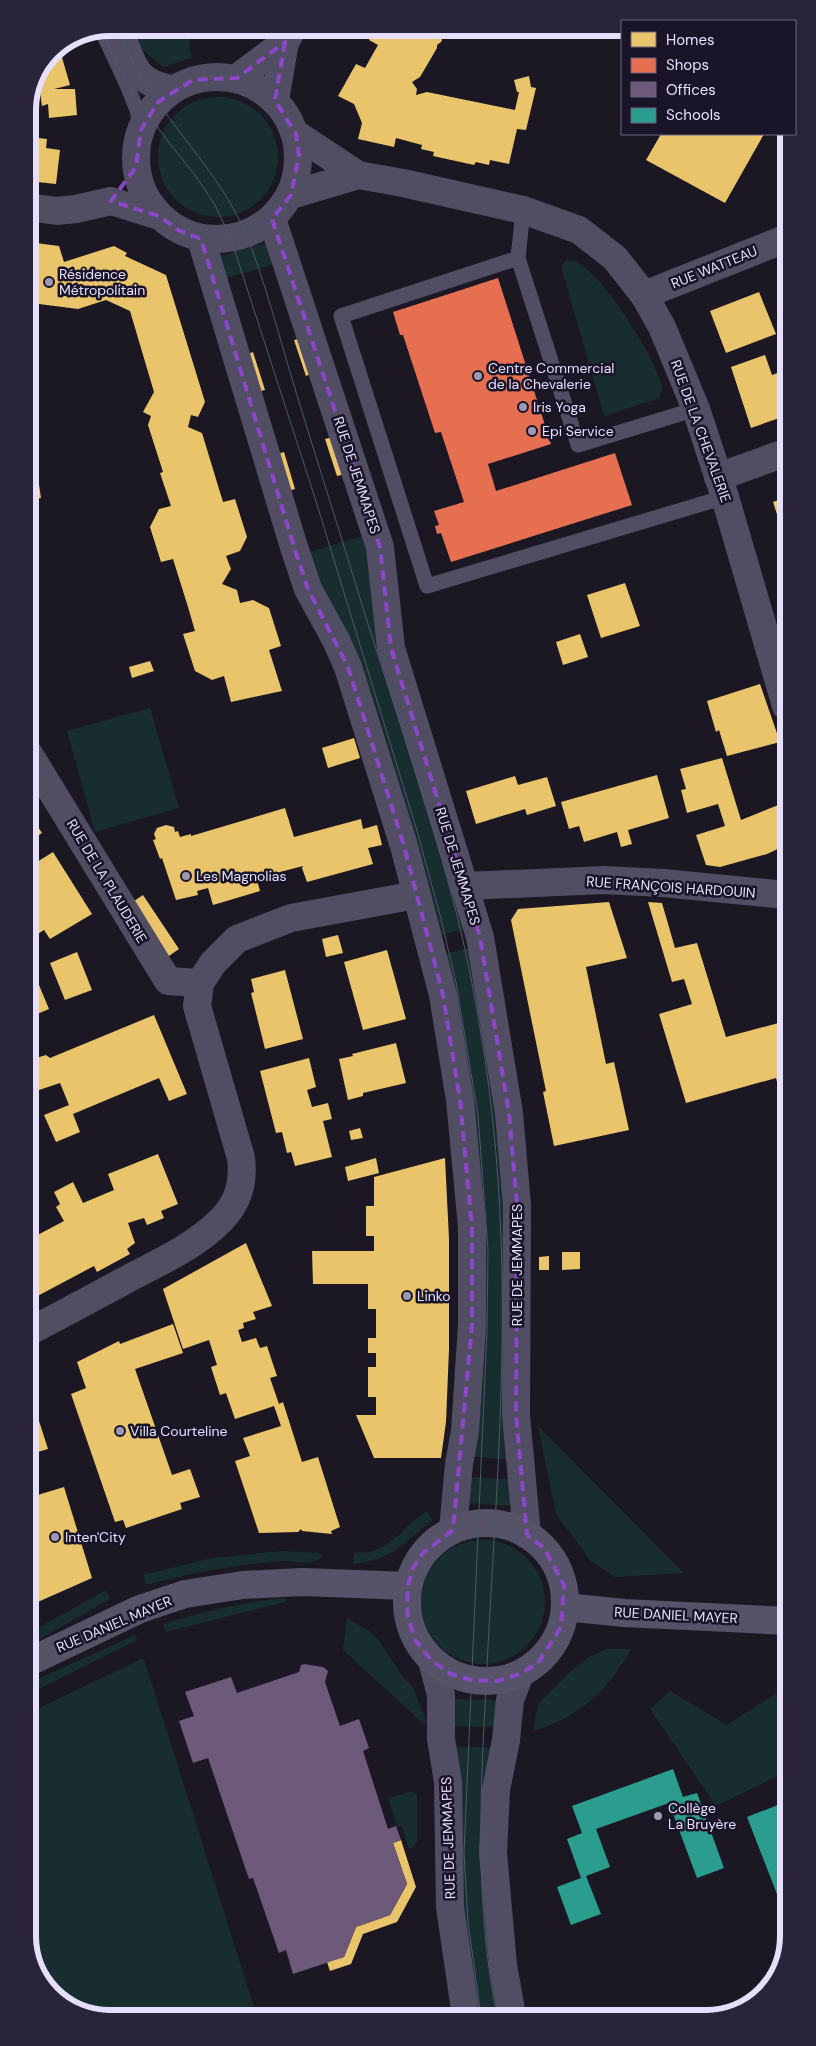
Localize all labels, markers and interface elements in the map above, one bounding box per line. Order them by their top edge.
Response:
legend [621,20,796,135]
text: Homes [666,30,715,50]
text: Shops [666,55,709,75]
text: Offices [666,80,716,100]
text: Schools [666,105,721,125]
street label: RUE WATTEAU [668,242,760,292]
place label: Résidence Métropolitain [59,265,145,299]
marker: Résidence Métropolitain [43,276,55,288]
street label: RUE DE LA CHEVALERIE [667,357,735,505]
place label: Centre Commercial de la Chevalerie [488,359,614,393]
marker: Centre Commercial de la Chevalerie [472,370,484,382]
place label: Iris Yoga [533,398,586,416]
marker: Iris Yoga [517,401,529,413]
street label: RUE DE JEMMAPES [330,414,384,536]
place label: Epi Service [542,422,614,440]
marker: Epi Service [526,425,538,437]
street label: RUE DE JEMMAPES [432,805,484,927]
street label: RUE DE LA PLAUDERIE [63,816,151,946]
place label: Les Magnolias [196,867,286,885]
marker: Les Magnolias [180,870,192,882]
street label: RUE FRANÇOIS HARDOUIN [586,872,756,902]
street label: RUE DE JEMMAPES [508,1204,526,1326]
place label: Linko [417,1287,451,1305]
marker: Linko [401,1290,413,1302]
place label: Villa Courteline [130,1422,228,1440]
marker: Villa Courteline [114,1425,126,1437]
place label: Inten'City [65,1528,126,1546]
marker: Inten'City [49,1531,61,1543]
street label: RUE DANIEL MAYER [54,1592,174,1656]
street label: RUE DANIEL MAYER [614,1603,738,1627]
street label: RUE DE JEMMAPES [437,1777,459,1899]
place label: Collège La Bruyère [668,1799,736,1833]
marker: Collège La Bruyère [652,1810,664,1822]

